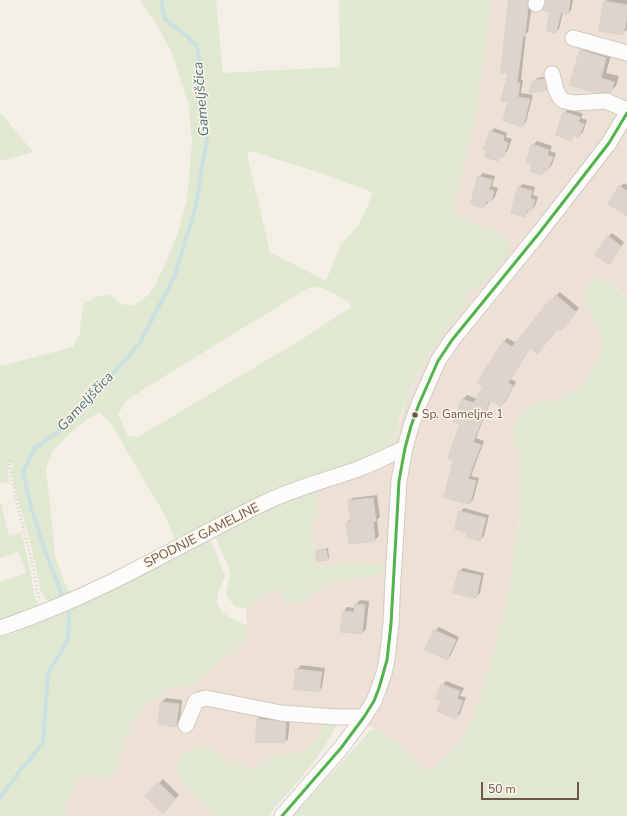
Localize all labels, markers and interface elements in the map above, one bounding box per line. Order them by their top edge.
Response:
water label: Gameljščica [190,61,214,137]
water label: Gameljščica [54,369,118,435]
place label: Sp. Gameljne 1 [422,408,504,422]
marker: Sp. Gameljne 1 [410,410,420,420]
street label: SPODNJE GAMELJNE [142,500,262,572]
scale bar [483,774,581,800]
text: 50 m [488,781,516,797]

